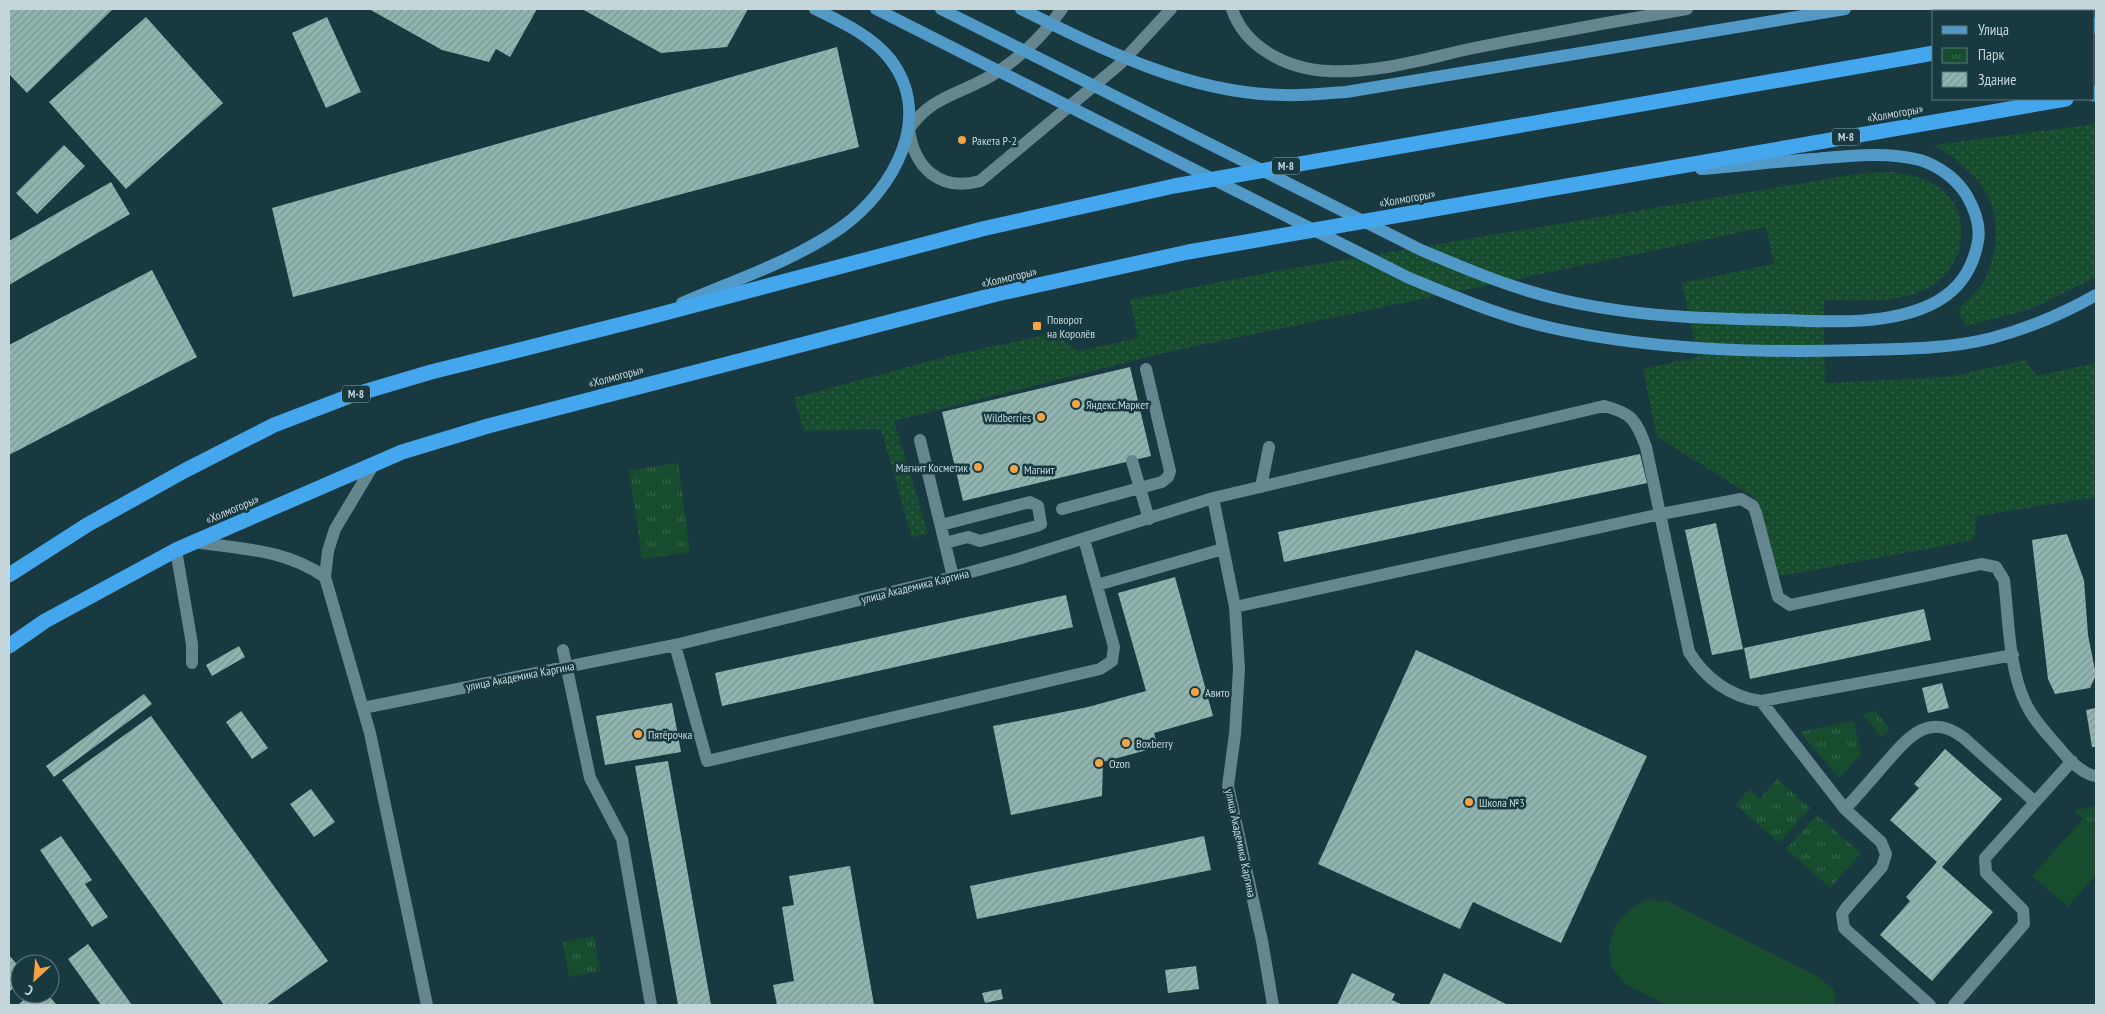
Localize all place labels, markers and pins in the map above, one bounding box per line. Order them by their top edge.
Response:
place label: Ракета Р-2 [972,133,1017,148]
marker: Ракета Р-2 [956,134,968,146]
place label: Поворот на Королёв [1047,312,1095,341]
marker: Поворот на Королёв [1031,320,1043,332]
place label: Яндекс.Маркет [1086,397,1149,412]
marker: Яндекс.Маркет [1070,398,1082,410]
place label: Wildberries [984,410,1031,425]
marker: Wildberries [1035,411,1047,423]
place label: Магнит Косметик [896,460,968,475]
marker: Магнит Косметик [972,461,984,473]
place label: Магнит [1024,462,1054,477]
marker: Магнит [1008,463,1020,475]
place label: Авито [1205,685,1230,700]
marker: Авито [1189,686,1201,698]
place label: Пятёрочка [648,727,692,742]
marker: Пятёрочка [632,728,644,740]
place label: Boxberry [1136,736,1173,751]
marker: Boxberry [1120,737,1132,749]
place label: Ozon [1109,756,1130,771]
marker: Ozon [1093,757,1105,769]
place label: Школа №3 [1479,795,1525,810]
marker: Школа №3 [1463,796,1475,808]

